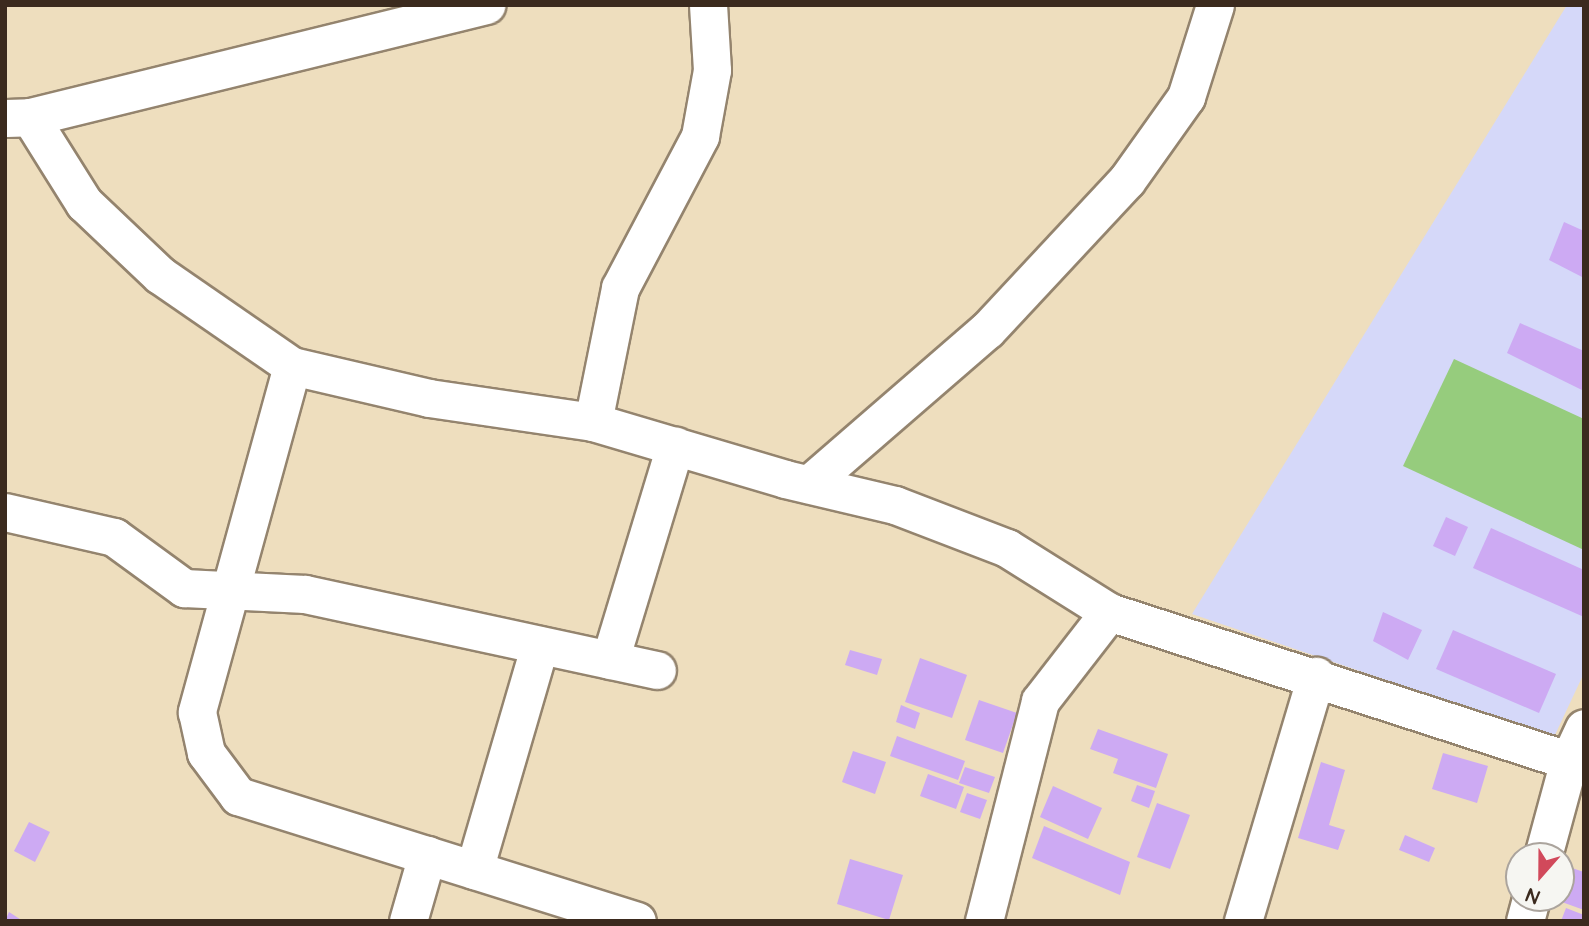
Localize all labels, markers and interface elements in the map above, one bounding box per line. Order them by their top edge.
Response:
north arrow [1505,842,1575,912]
text: N [1523,880,1543,910]

